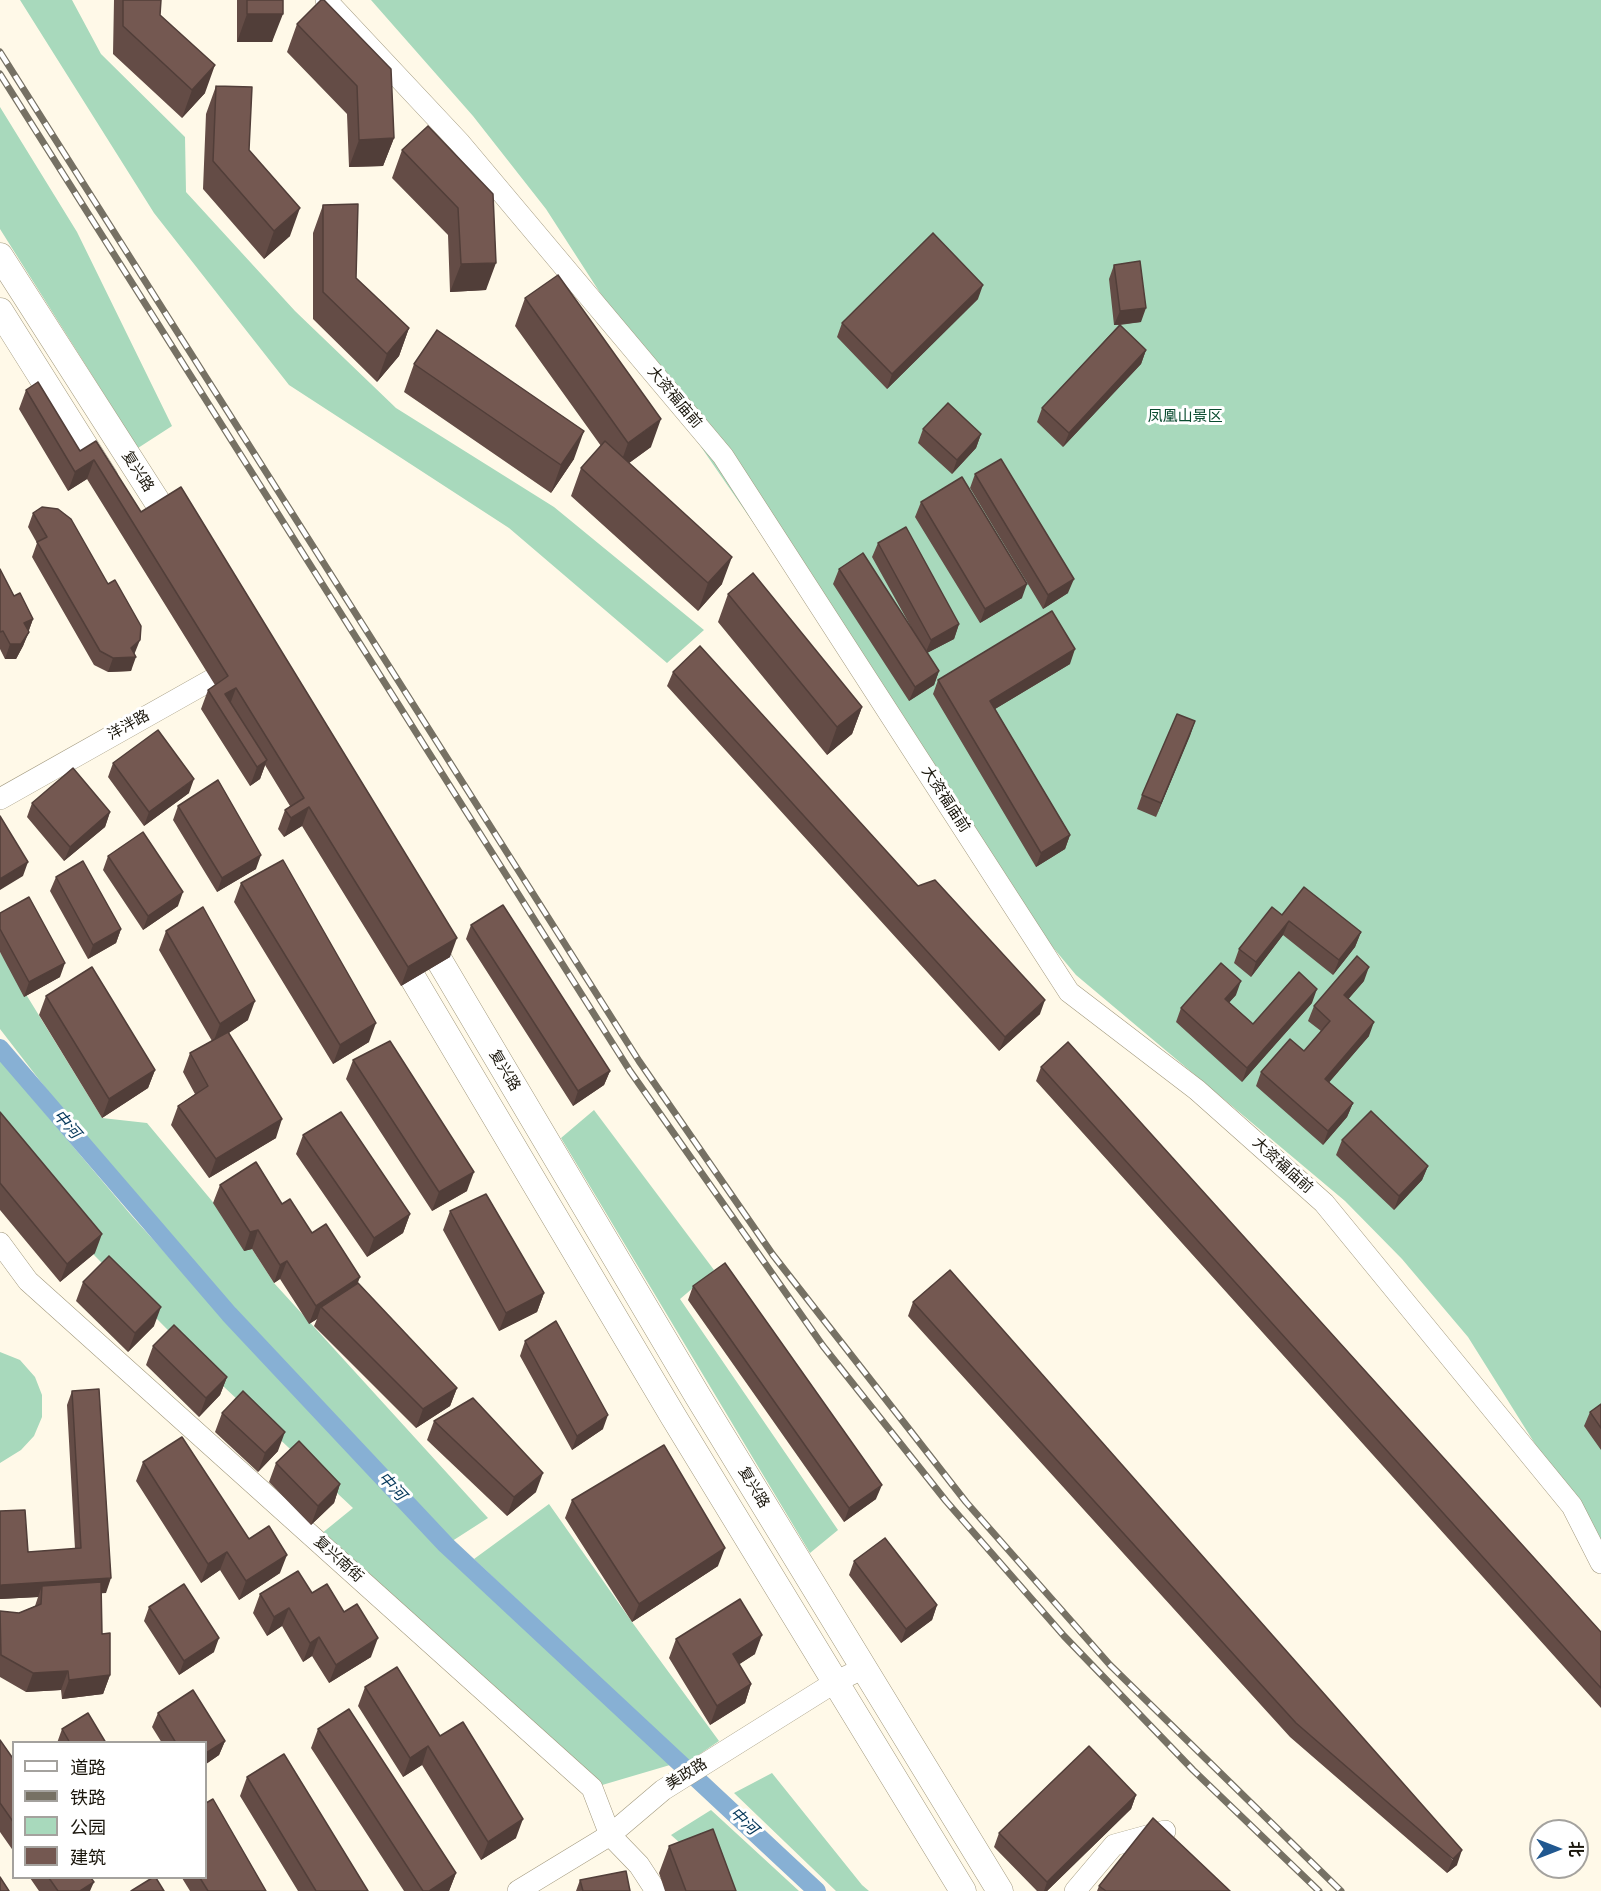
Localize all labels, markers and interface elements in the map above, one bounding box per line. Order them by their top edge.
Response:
street label: 大资福庙前 [643,363,705,433]
park label: 凤凰山景区 [1148,408,1222,426]
street label: 复兴路 [117,448,157,496]
street label: 洋泮路 [105,707,153,745]
street label: 大资福庙前 [917,764,973,836]
street label: 复兴路 [485,1047,523,1095]
water label: 中河 [48,1107,84,1143]
street label: 大资福庙前 [1248,1134,1316,1198]
street label: 复兴路 [734,1464,772,1512]
water label: 中河 [373,1469,409,1505]
street label: 复兴南街 [310,1533,366,1587]
legend [12,1741,207,1879]
street label: 美政路 [663,1755,711,1795]
text: 道路 [70,1756,106,1780]
text: 铁路 [70,1786,106,1810]
water label: 中河 [725,1804,761,1840]
text: 公园 [70,1816,106,1840]
north arrow [1529,1819,1589,1879]
text: 北 [1564,1841,1586,1857]
text: 建筑 [70,1846,106,1870]

